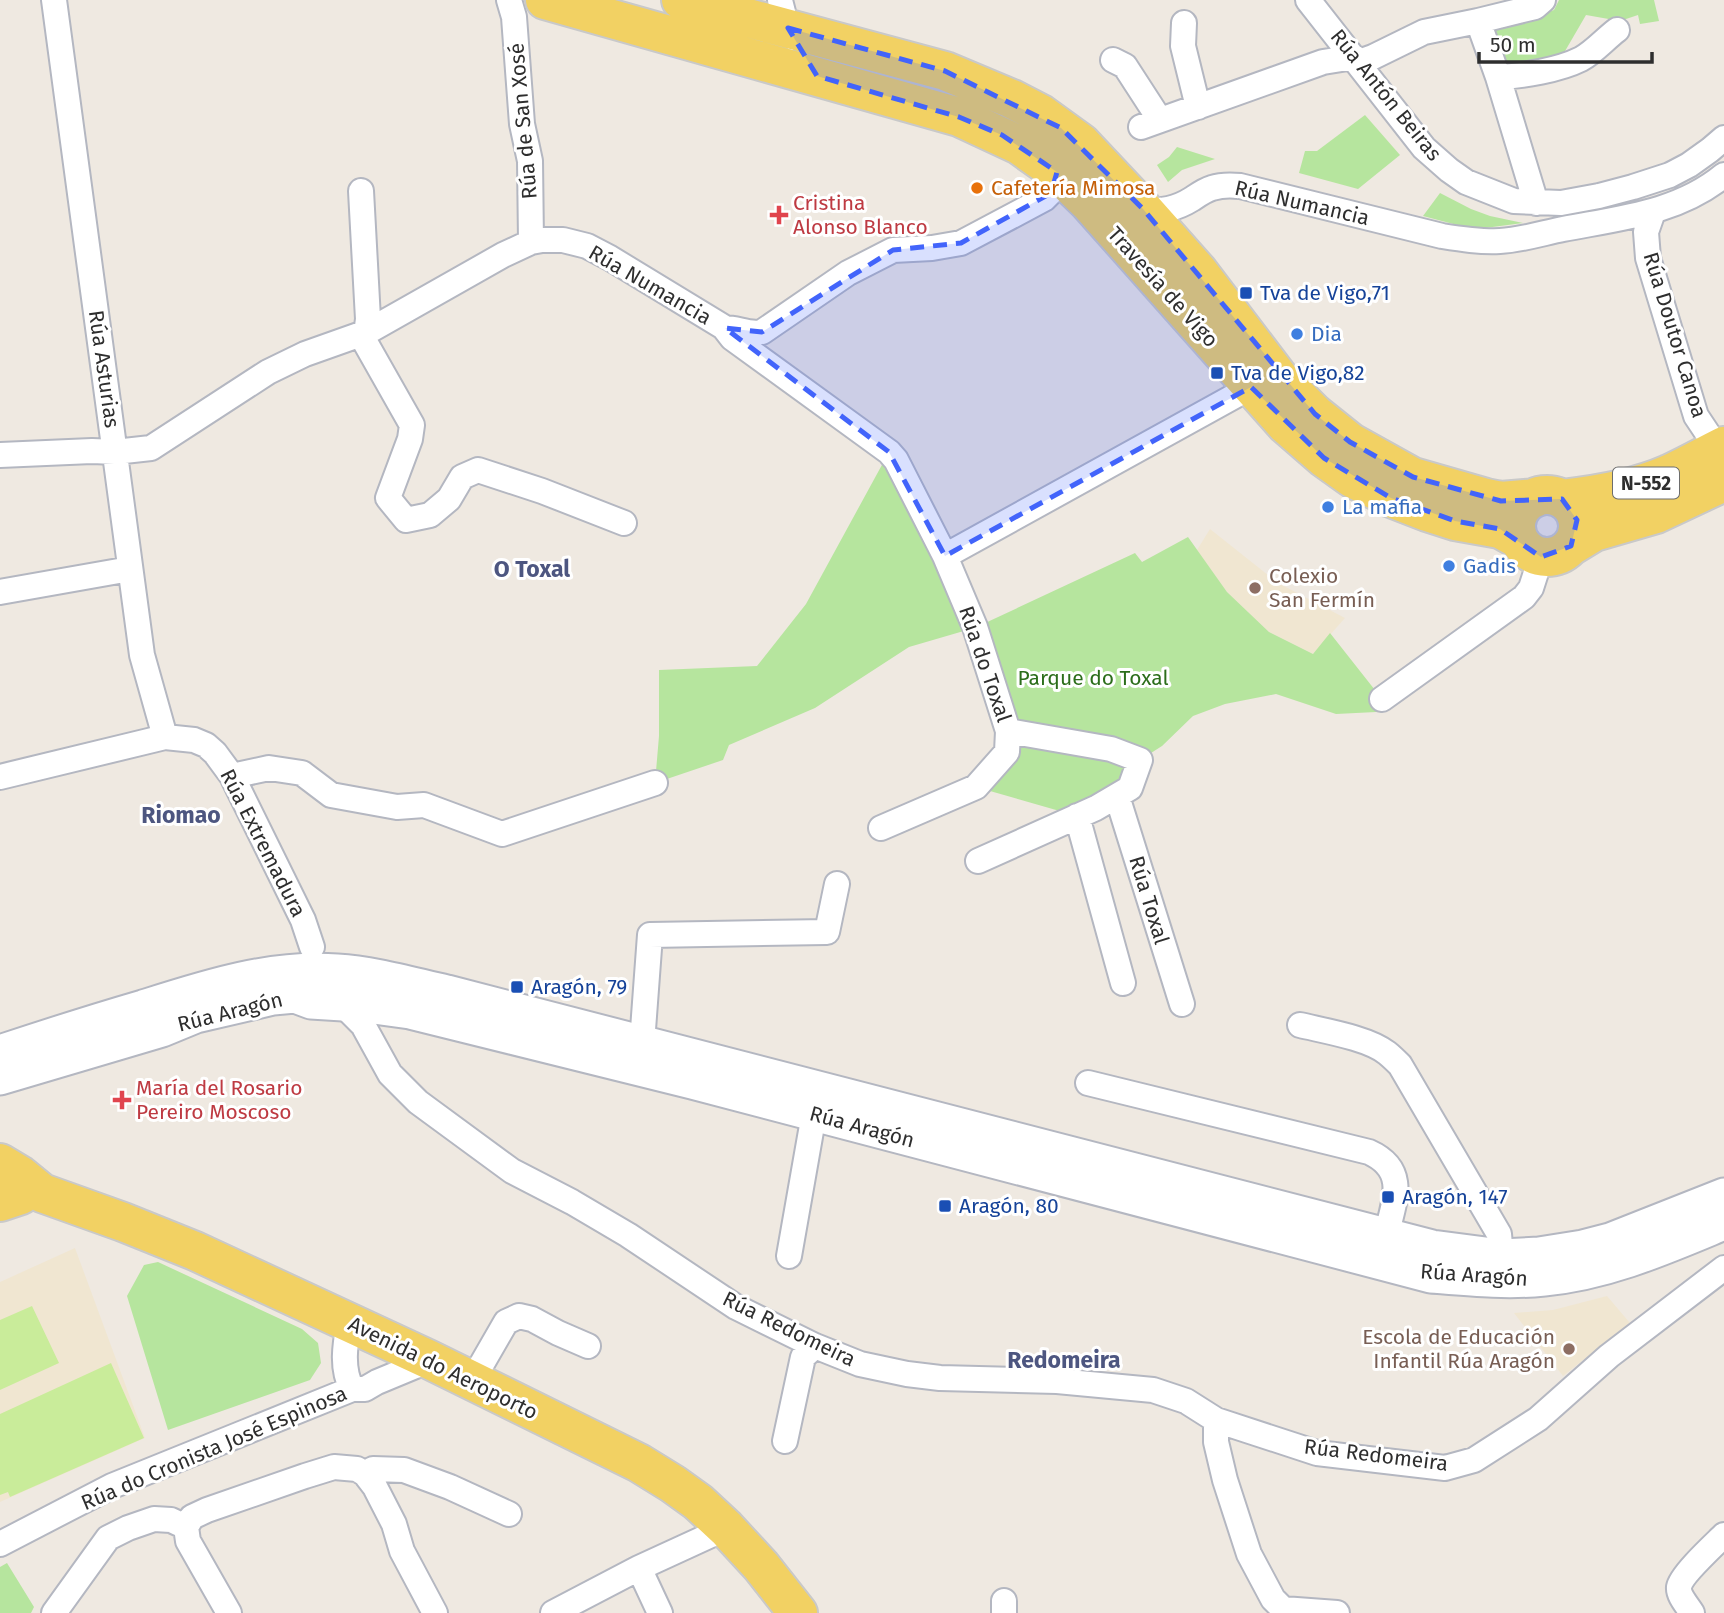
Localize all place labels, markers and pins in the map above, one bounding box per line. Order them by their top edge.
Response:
place label: Cafetería Mimosa [991,175,1156,201]
marker: Cafetería Mimosa [969,180,985,196]
place label: Cristina Alonso Blanco [793,190,928,240]
marker: Cristina Alonso Blanco [771,207,787,223]
place label: Tva de Vigo,71 [1260,280,1390,306]
marker: Tva de Vigo,71 [1238,285,1254,301]
place label: Dia [1311,321,1342,347]
marker: Dia [1289,326,1305,342]
place label: Tva de Vigo,82 [1231,360,1365,386]
marker: Tva de Vigo,82 [1209,365,1225,381]
place label: La mafia [1342,494,1422,520]
marker: La mafia [1320,499,1336,515]
place label: Gadis [1463,553,1516,579]
marker: Gadis [1441,558,1457,574]
place label: Colexio San Fermín [1269,563,1375,613]
marker: Colexio San Fermín [1247,580,1263,596]
place label: Aragón, 79 [531,974,627,1000]
marker: Aragón, 79 [509,979,525,995]
place label: María del Rosario Pereiro Moscoso [136,1075,302,1125]
marker: María del Rosario Pereiro Moscoso [114,1092,130,1108]
place label: Aragón, 147 [1402,1184,1507,1210]
marker: Aragón, 147 [1380,1189,1396,1205]
place label: Aragón, 80 [959,1193,1059,1219]
marker: Aragón, 80 [937,1198,953,1214]
place label: Escola de Educación Infantil Rúa Aragón [1362,1324,1555,1374]
marker: Escola de Educación Infantil Rúa Aragón [1561,1341,1577,1357]

